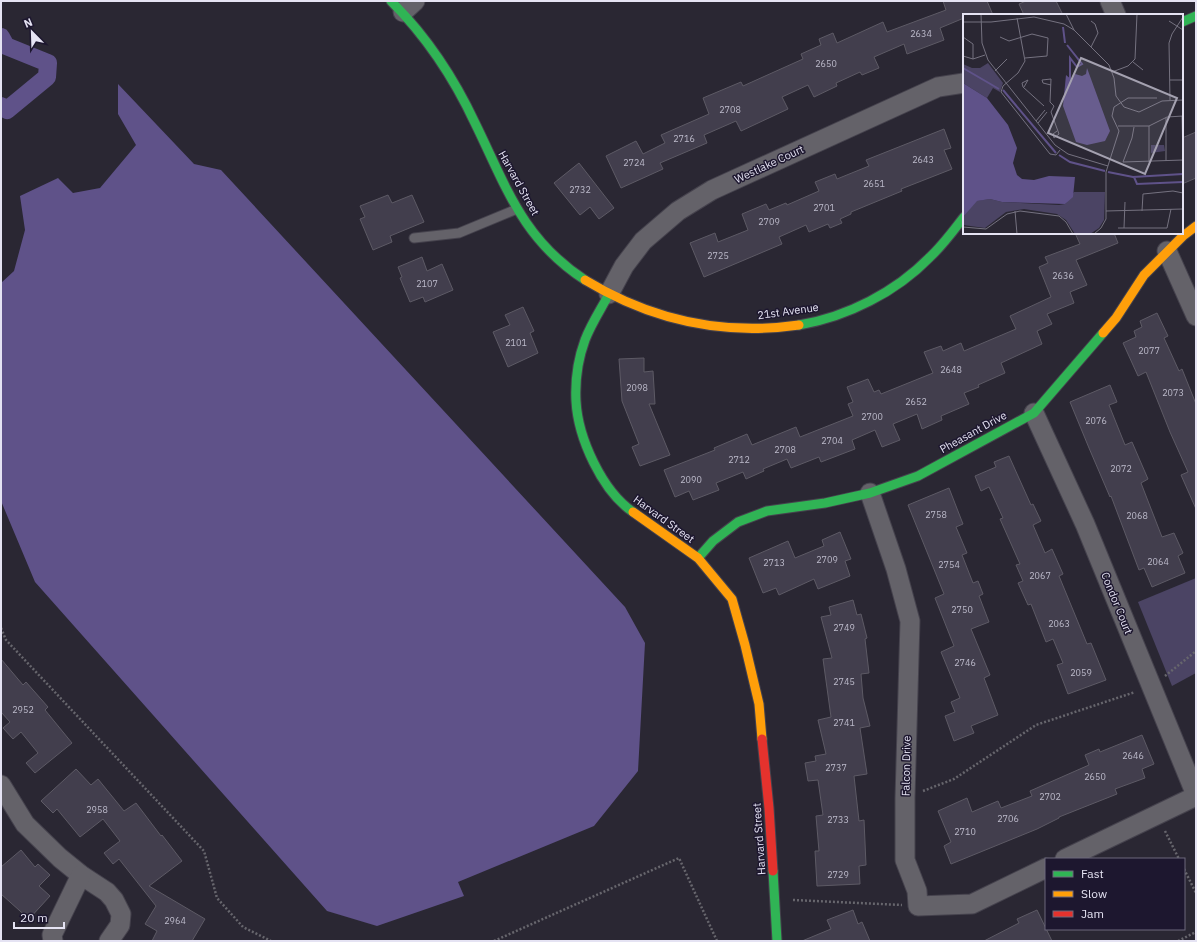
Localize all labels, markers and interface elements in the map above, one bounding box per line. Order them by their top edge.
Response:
north arrow [12,12,52,52]
inset map [963,14,1183,234]
text: N [22,15,35,31]
house number: 2634 [910,28,932,39]
house number: 2650 [815,58,837,69]
house number: 2708 [719,104,741,115]
house number: 2716 [673,133,695,144]
street label: Westlake Court [732,142,806,186]
street label: Harvard Street [495,148,543,218]
house number: 2643 [912,154,934,165]
house number: 2724 [623,157,645,168]
house number: 2651 [863,178,885,189]
house number: 2732 [569,184,591,195]
house number: 2701 [813,202,835,213]
house number: 2709 [758,216,780,227]
house number: 2725 [707,250,729,261]
house number: 2636 [1052,270,1074,281]
house number: 2107 [416,278,438,289]
street label: 21st Avenue [756,300,820,322]
house number: 2101 [505,337,527,348]
house number: 2077 [1138,345,1160,356]
house number: 2648 [940,364,962,375]
house number: 2098 [626,382,648,393]
house number: 2073 [1162,387,1184,398]
house number: 2652 [905,396,927,407]
street label: Pheasant Drive [937,408,1009,456]
house number: 2700 [861,411,883,422]
house number: 2076 [1085,415,1107,426]
house number: 2704 [821,435,843,446]
house number: 2708 [774,444,796,455]
house number: 2712 [728,454,750,465]
house number: 2072 [1110,463,1132,474]
house number: 2090 [680,474,702,485]
street label: Harvard Street [631,492,697,546]
house number: 2758 [925,509,947,520]
house number: 2068 [1126,510,1148,521]
house number: 2709 [816,554,838,565]
house number: 2064 [1147,556,1169,567]
house number: 2713 [763,557,785,568]
house number: 2754 [938,559,960,570]
house number: 2067 [1029,570,1051,581]
street label: Condor Court [1098,570,1136,636]
house number: 2750 [951,604,973,615]
house number: 2063 [1048,618,1070,629]
house number: 2749 [833,622,855,633]
house number: 2746 [954,657,976,668]
house number: 2059 [1070,667,1092,678]
house number: 2745 [833,676,855,687]
house number: 2952 [12,704,34,715]
house number: 2741 [833,717,855,728]
street label: Falcon Drive [898,736,914,796]
house number: 2646 [1122,750,1144,761]
house number: 2737 [825,762,847,773]
house number: 2650 [1084,771,1106,782]
house number: 2702 [1039,791,1061,802]
street label: Harvard Street [749,802,768,875]
house number: 2958 [86,804,108,815]
house number: 2706 [997,813,1019,824]
house number: 2733 [827,814,849,825]
house number: 2710 [954,826,976,837]
legend [1045,858,1185,930]
text: Fast [1081,866,1104,881]
house number: 2729 [827,869,849,880]
text: Slow [1081,886,1107,901]
scale bar [14,904,64,930]
text: Jam [1081,906,1104,921]
text: 20 m [20,910,48,925]
house number: 2964 [164,915,186,926]

